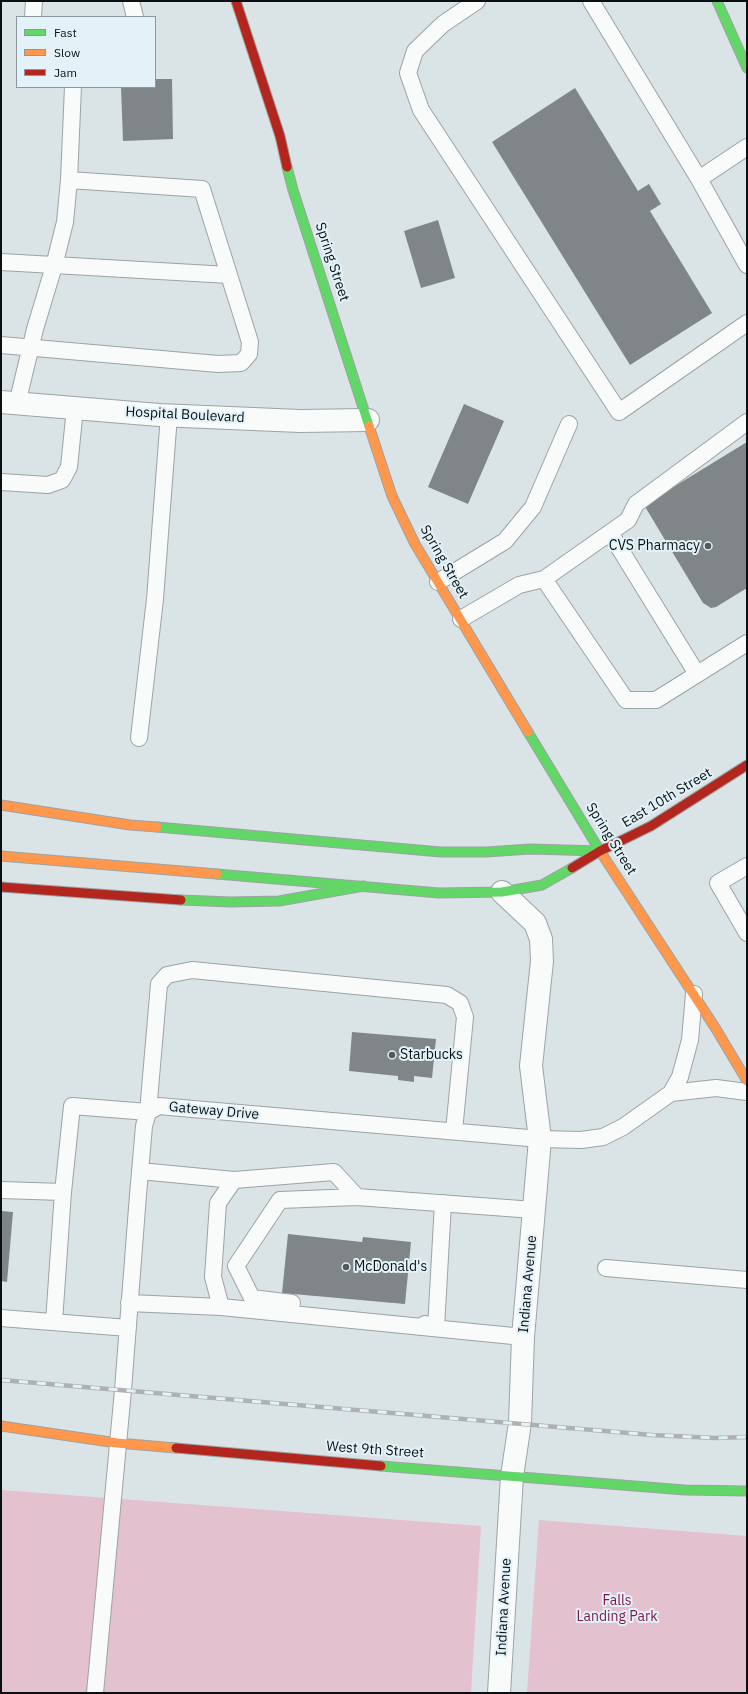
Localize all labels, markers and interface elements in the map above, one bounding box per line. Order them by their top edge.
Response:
legend [16,16,156,88]
text: Fast [54,25,77,40]
text: Slow [54,45,80,60]
text: Jam [54,65,77,80]
street label: Spring Street [311,220,353,304]
street label: Hospital Boulevard [125,403,245,427]
street label: Spring Street [416,522,472,602]
place label: CVS Pharmacy [609,538,700,554]
marker: CVS Pharmacy [703,541,713,551]
street label: East 10th Street [619,765,715,831]
street label: Spring Street [582,800,640,878]
place label: Starbucks [400,1047,463,1063]
marker: Starbucks [387,1050,397,1060]
street label: Gateway Drive [168,1099,260,1123]
street label: Indiana Avenue [515,1234,541,1334]
place label: McDonald's [354,1259,427,1275]
marker: McDonald's [341,1262,351,1272]
street label: West 9th Street [326,1438,424,1462]
street label: Indiana Avenue [493,1558,515,1656]
park label: Falls Landing Park [576,1593,658,1626]

